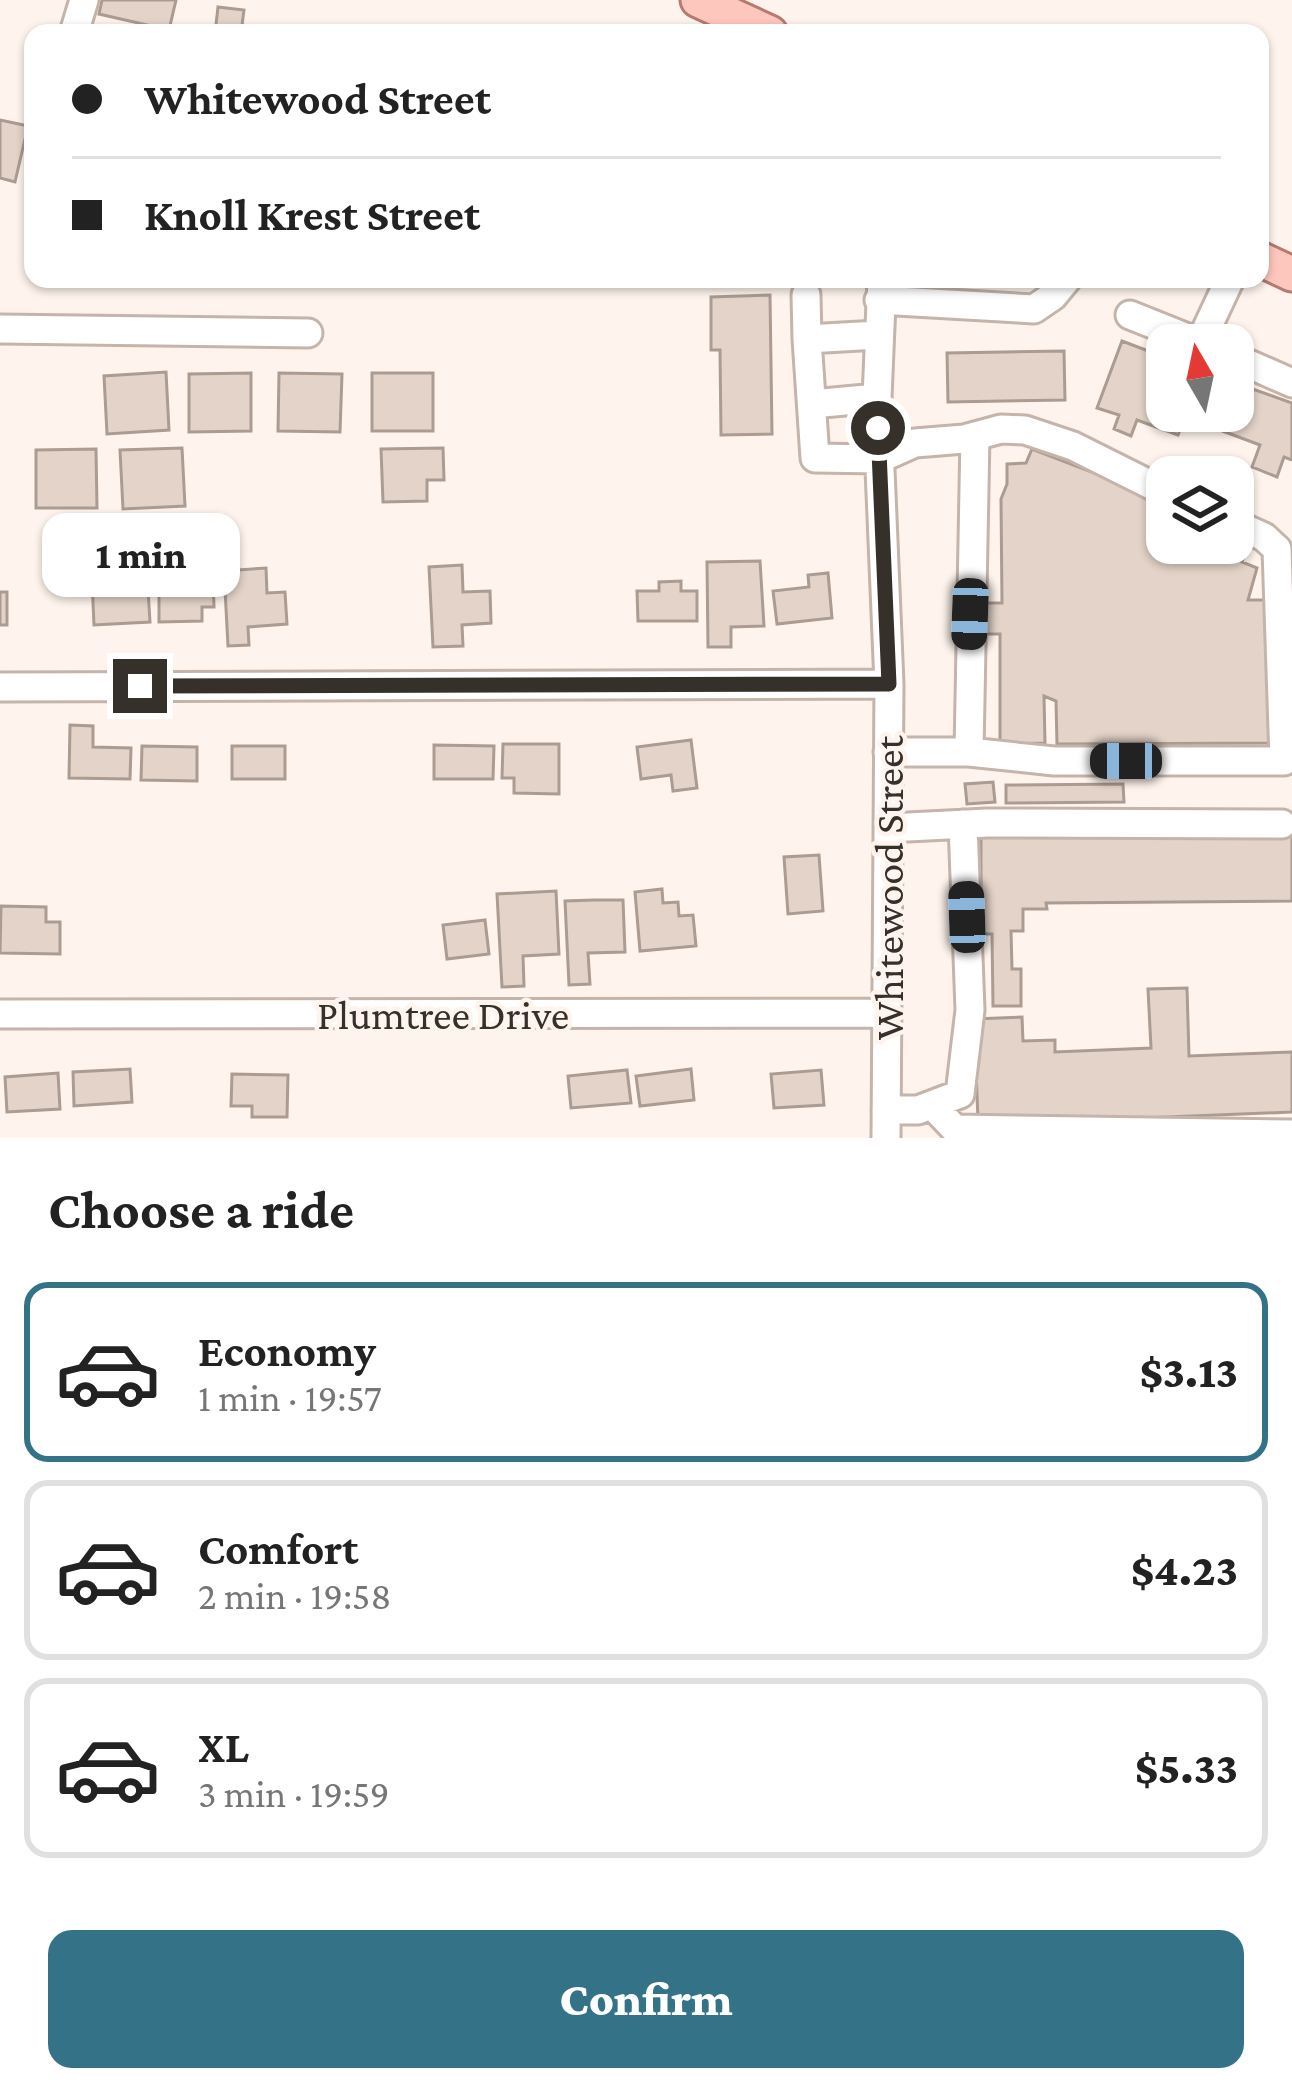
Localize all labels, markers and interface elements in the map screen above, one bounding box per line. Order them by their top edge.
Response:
text: Whitewood Street [144,74,491,124]
text: Knoll Krest Street [144,190,480,240]
north arrow [1146,324,1254,432]
map controls [1146,324,1254,564]
route start [851,401,905,455]
button: layers [1146,456,1254,564]
callout: 1 min [41,512,239,596]
text: 1 min [95,533,187,576]
car [951,577,989,651]
route end [113,659,167,713]
street label: Whitewood Street [865,735,912,1040]
car [1090,743,1162,779]
car [948,880,986,954]
street label: Plumtree Drive [317,991,569,1038]
text: Choose a ride [48,1180,354,1240]
icon: car [54,1318,162,1426]
text: Economy [198,1326,376,1376]
text: $3.13 [1139,1347,1238,1397]
text: 1 min · 19:57 [198,1376,382,1419]
icon: car [54,1516,162,1624]
text: Comfort [198,1524,359,1574]
text: $4.23 [1131,1545,1238,1595]
text: 2 min · 19:58 [198,1574,391,1617]
icon: car [54,1714,162,1822]
text: XL [198,1722,249,1772]
text: $5.33 [1135,1743,1238,1793]
text: 3 min · 19:59 [198,1772,390,1815]
button: Confirm [48,1930,1244,2068]

